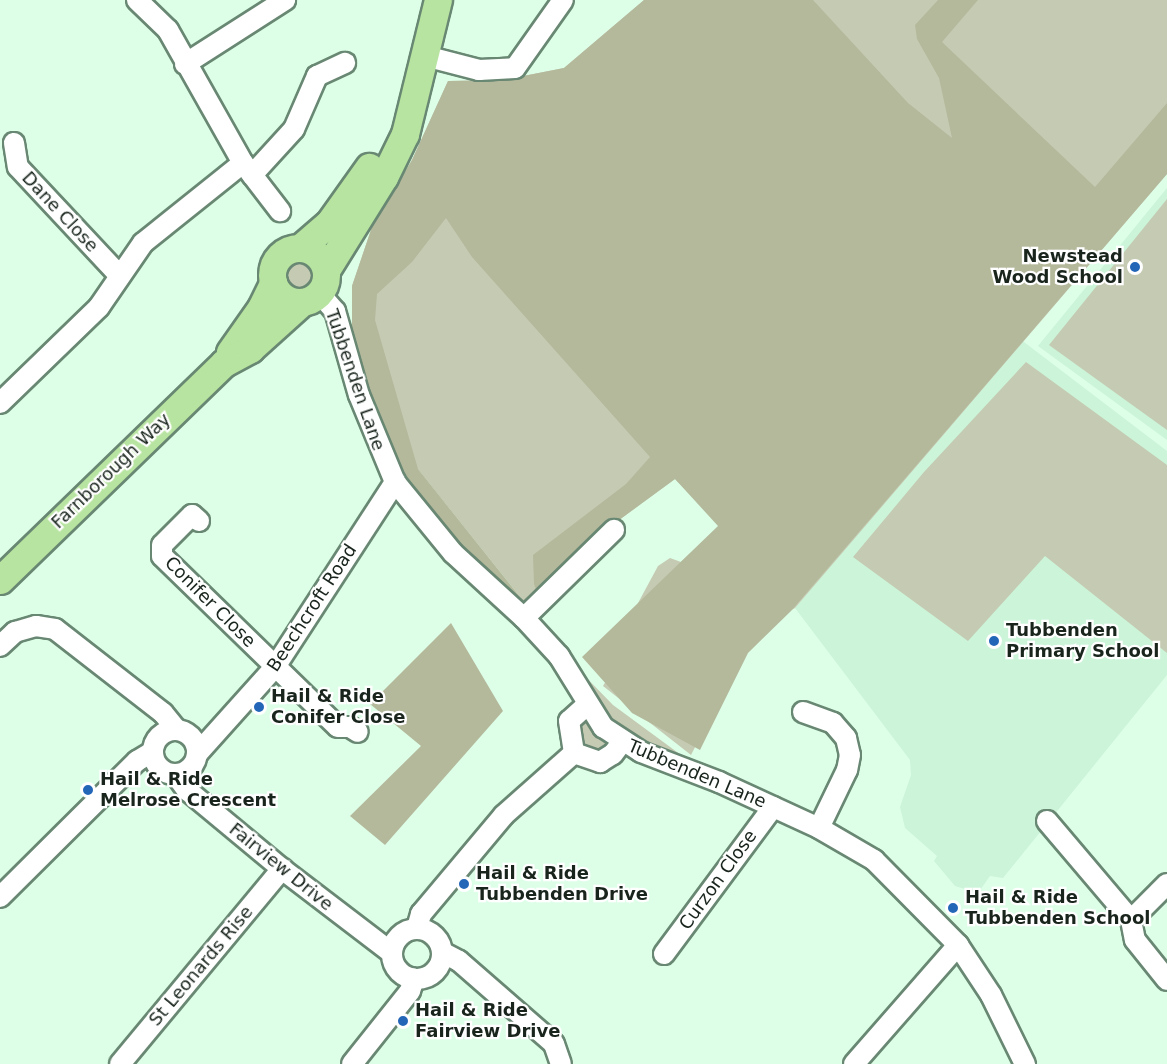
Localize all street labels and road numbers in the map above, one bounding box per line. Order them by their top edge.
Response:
street label: Dane Close [17,167,103,257]
street label: Tubbenden Lane [321,306,389,454]
street label: Farnborough Way [47,409,175,533]
street label: Beechcroft Road [263,540,361,676]
street label: Conifer Close [160,552,260,652]
street label: Tubbenden Lane [625,735,769,813]
street label: Fairview Drive [225,819,337,915]
street label: Curzon Close [675,826,761,934]
street label: St Leonards Rise [145,902,257,1030]

